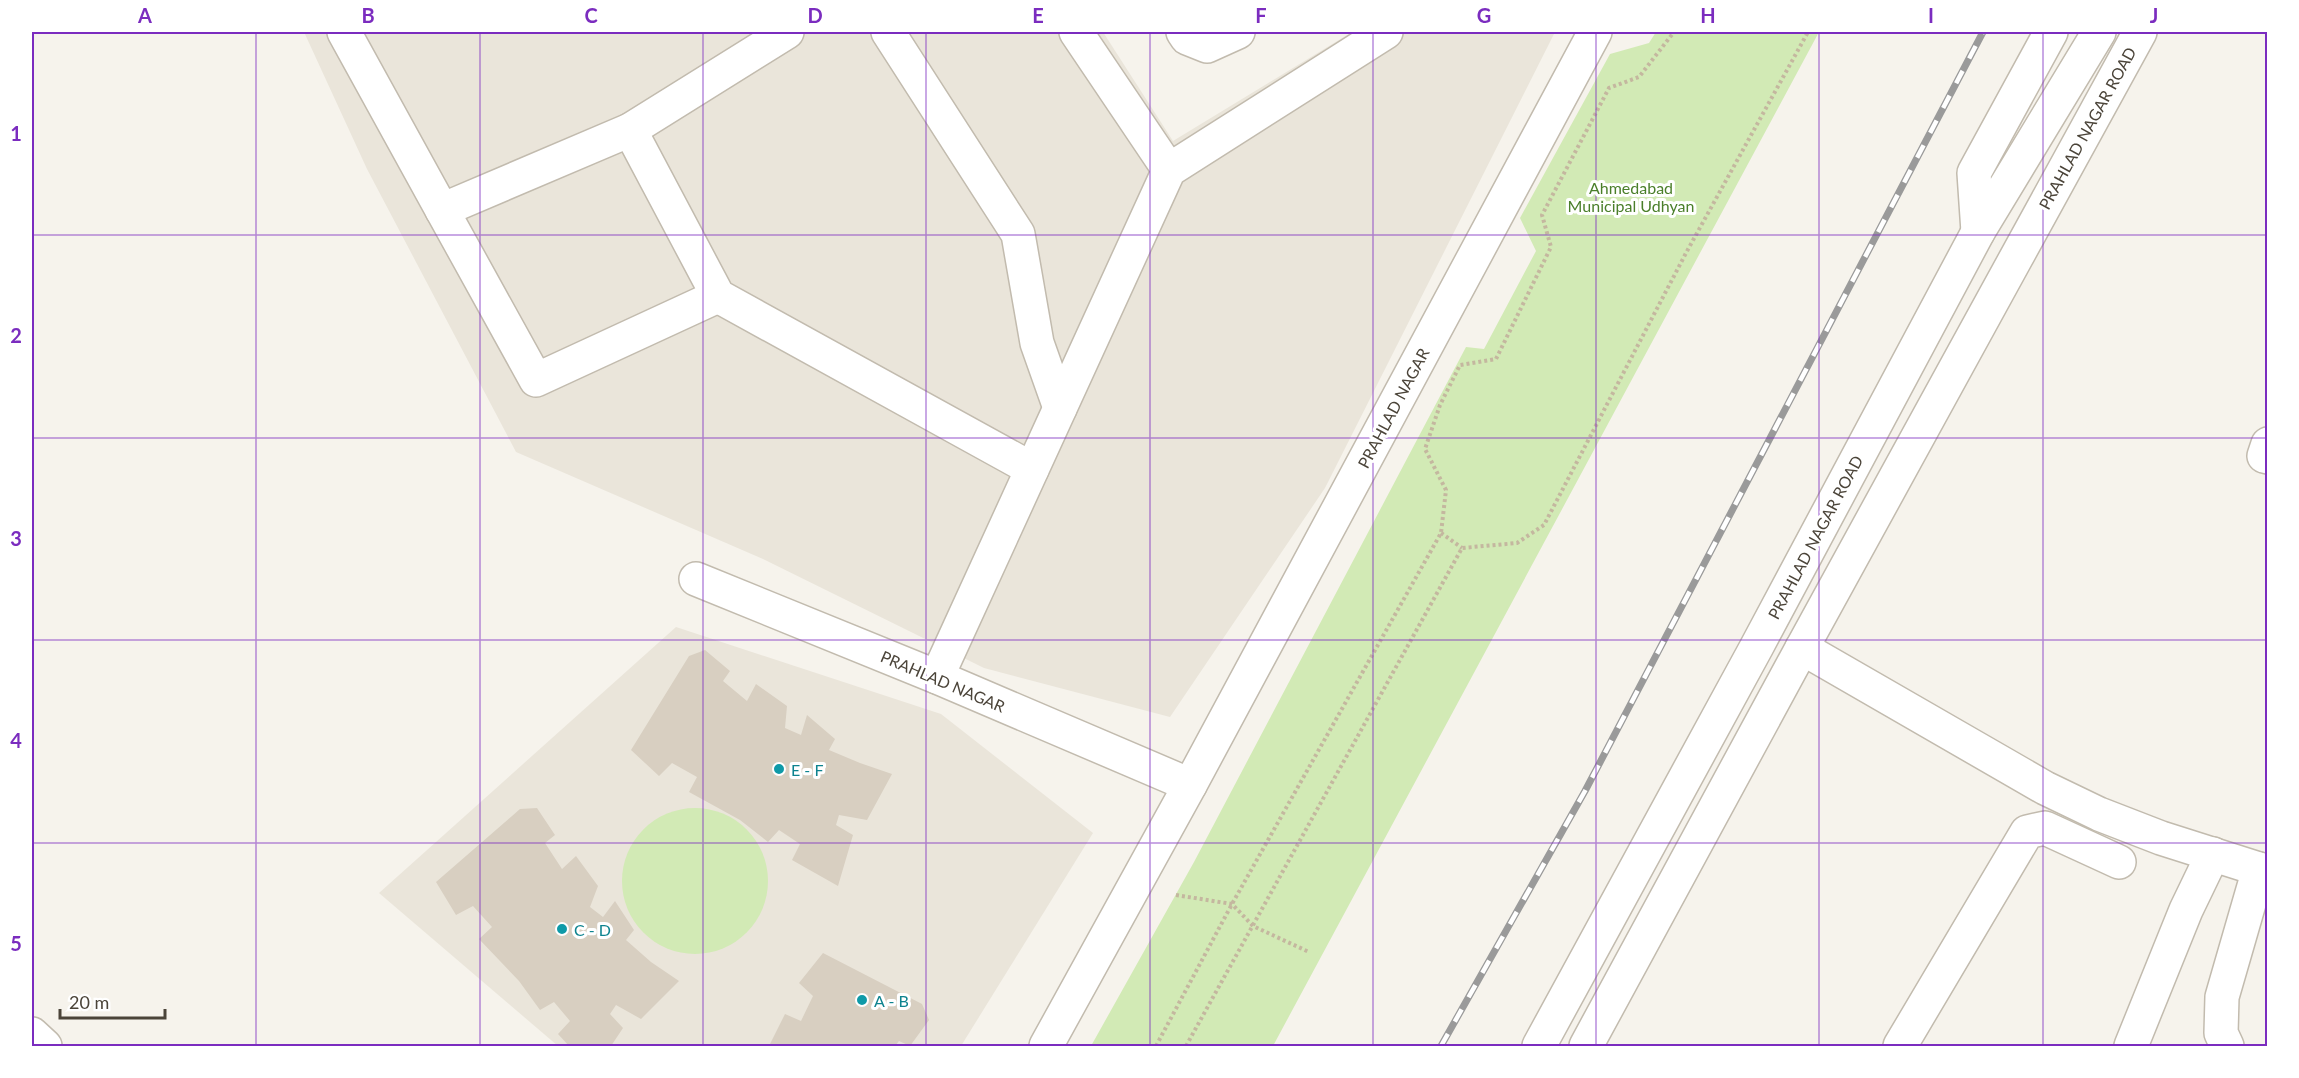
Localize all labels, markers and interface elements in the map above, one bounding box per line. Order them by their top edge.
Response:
text: A [137,3,152,27]
text: B [361,3,375,27]
text: C [584,3,598,27]
text: D [807,3,823,27]
text: E [1032,3,1044,27]
text: F [1255,3,1267,27]
text: G [1477,3,1491,27]
text: H [1700,3,1716,27]
text: I [1928,3,1934,27]
text: J [2150,3,2158,27]
street label: PRAHLAD NAGAR ROAD [2034,43,2140,213]
text: 1 [10,121,22,145]
park label: Ahmedabad Municipal Udhyan [1568,178,1694,215]
text: 2 [10,323,22,347]
street label: PRAHLAD NAGAR [1353,345,1433,471]
street label: PRAHLAD NAGAR ROAD [1764,452,1866,622]
text: 3 [10,526,22,550]
street label: PRAHLAD NAGAR [878,646,1008,716]
text: 4 [10,728,22,752]
place label: E - F [791,760,823,779]
marker: E - F [772,762,786,776]
place label: C - D [574,920,611,939]
marker: C - D [555,922,569,936]
text: 5 [10,931,22,955]
scale bar [60,982,165,1020]
text: 20 m [69,991,109,1013]
place label: A - B [874,991,909,1010]
marker: A - B [855,993,869,1007]

